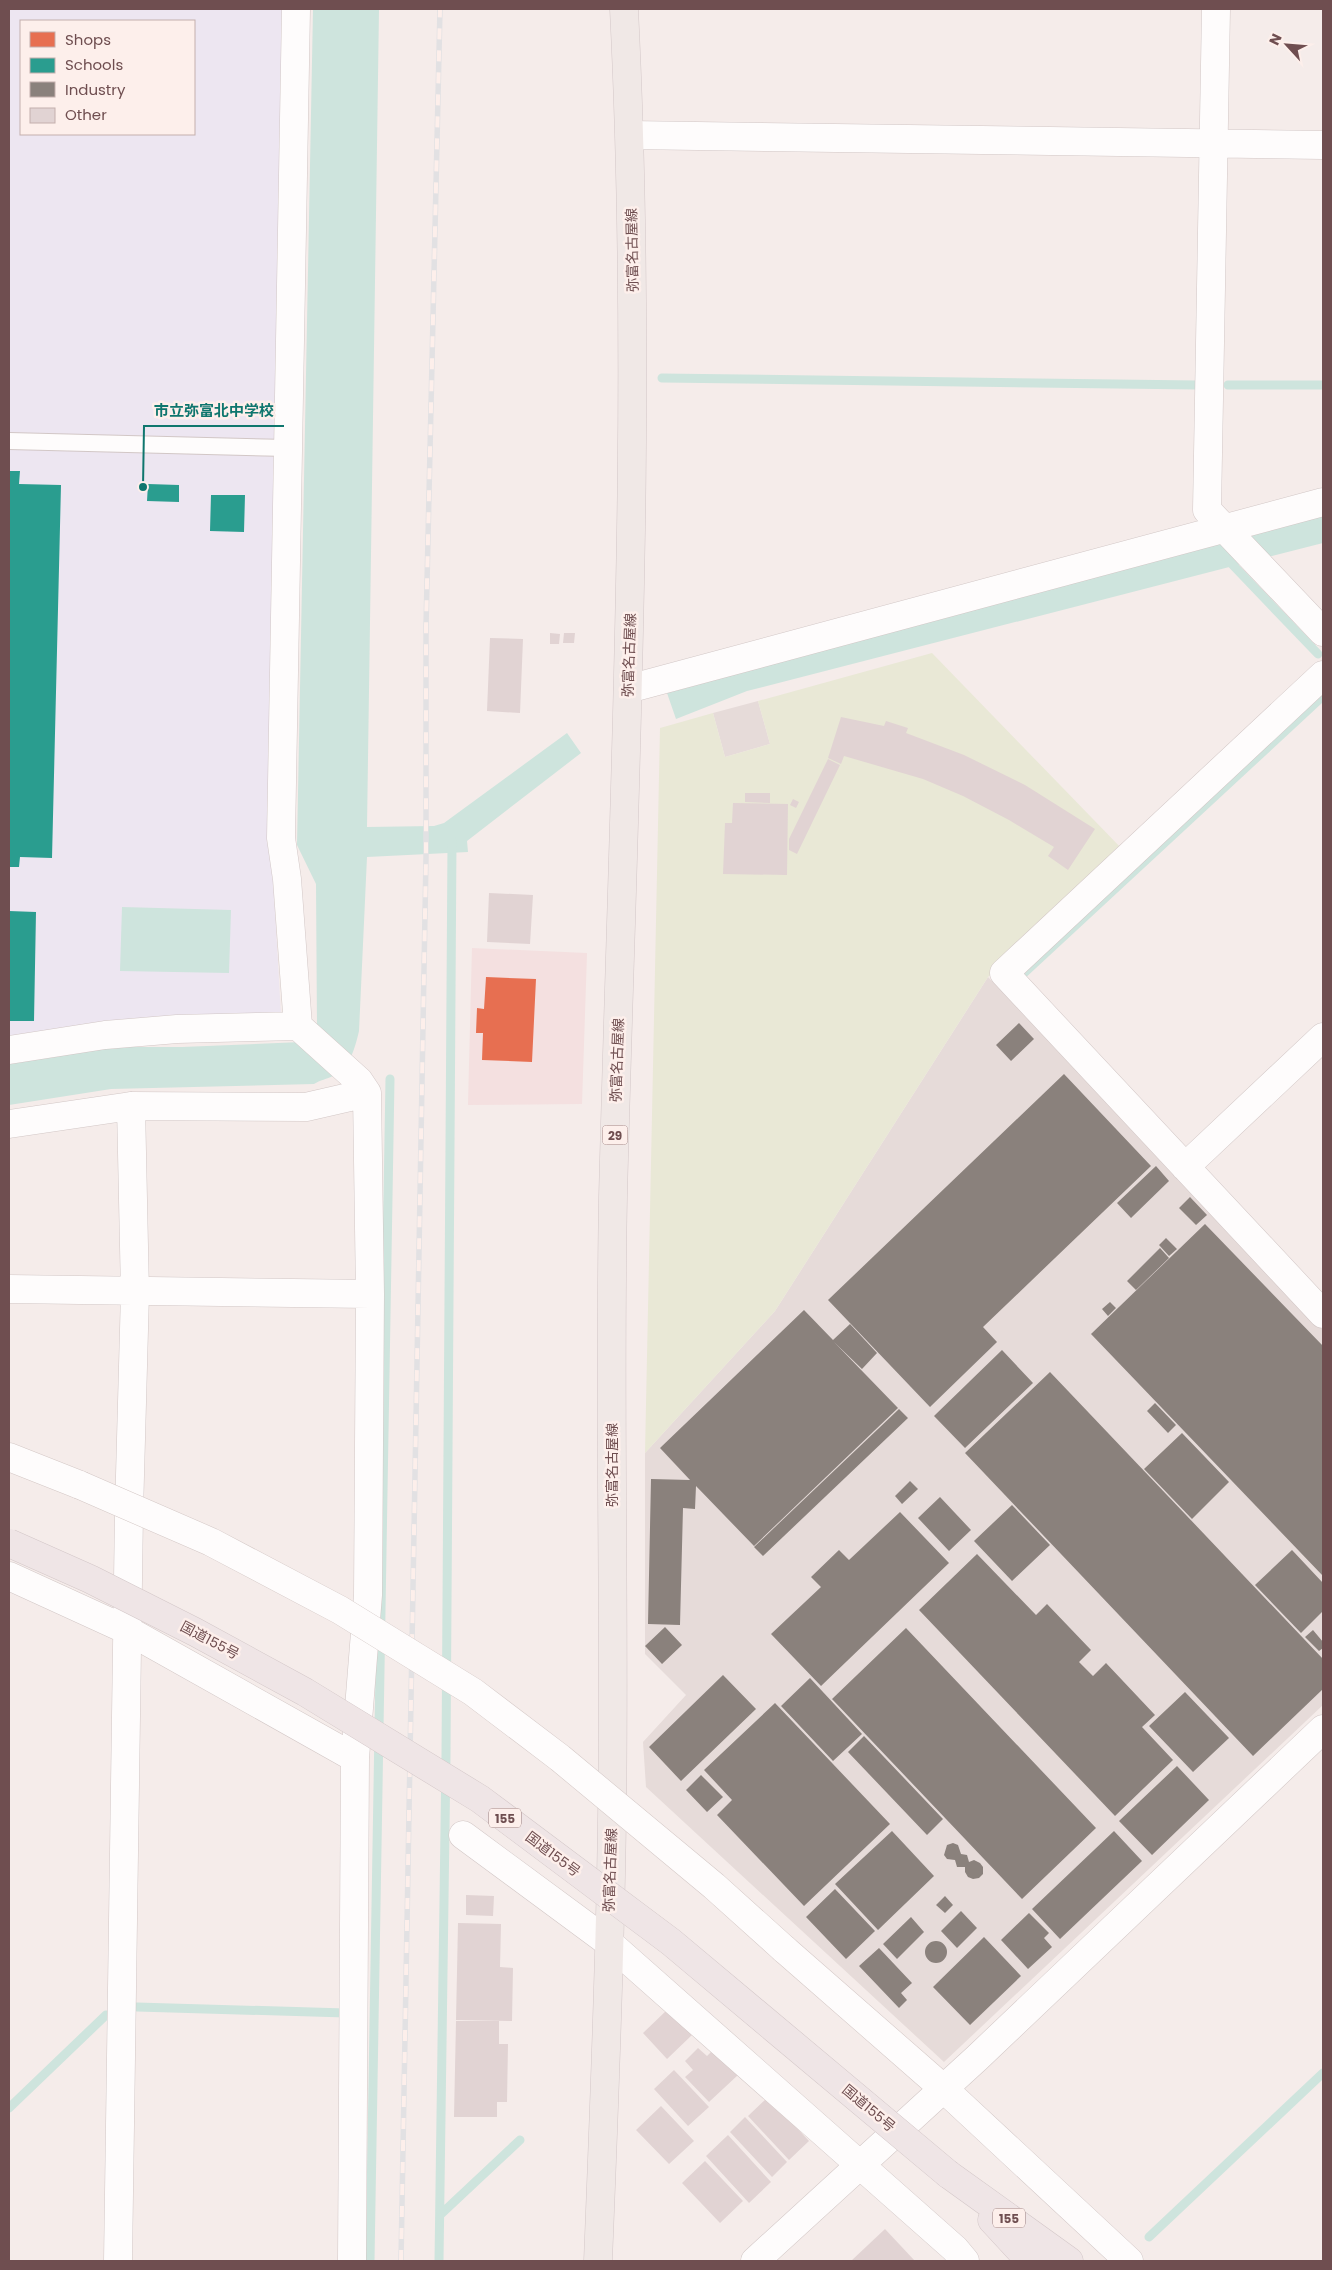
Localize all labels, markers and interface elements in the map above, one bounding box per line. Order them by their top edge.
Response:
legend [20,20,195,135]
north arrow [1262,20,1312,70]
text: Shops [65,29,111,50]
text: N [1264,30,1287,48]
text: Schools [65,54,123,75]
text: Industry [65,79,126,100]
text: Other [65,104,107,125]
street label: 弥富名古屋線 [621,208,643,292]
callout: 市立弥富北中学校 [144,396,284,426]
text: 市立弥富北中学校 [154,400,274,421]
street label: 弥富名古屋線 [618,613,640,697]
street label: 弥富名古屋線 [606,1018,628,1102]
road number: 29 [602,1126,628,1144]
street label: 弥富名古屋線 [602,1423,622,1507]
street label: 国道155号 [177,1616,243,1664]
road number: 155 [489,1809,521,1828]
street label: 国道155号 [521,1827,585,1881]
street label: 弥富名古屋線 [599,1828,621,1912]
street label: 国道155号 [838,2080,900,2136]
road number: 155 [993,2208,1025,2228]

